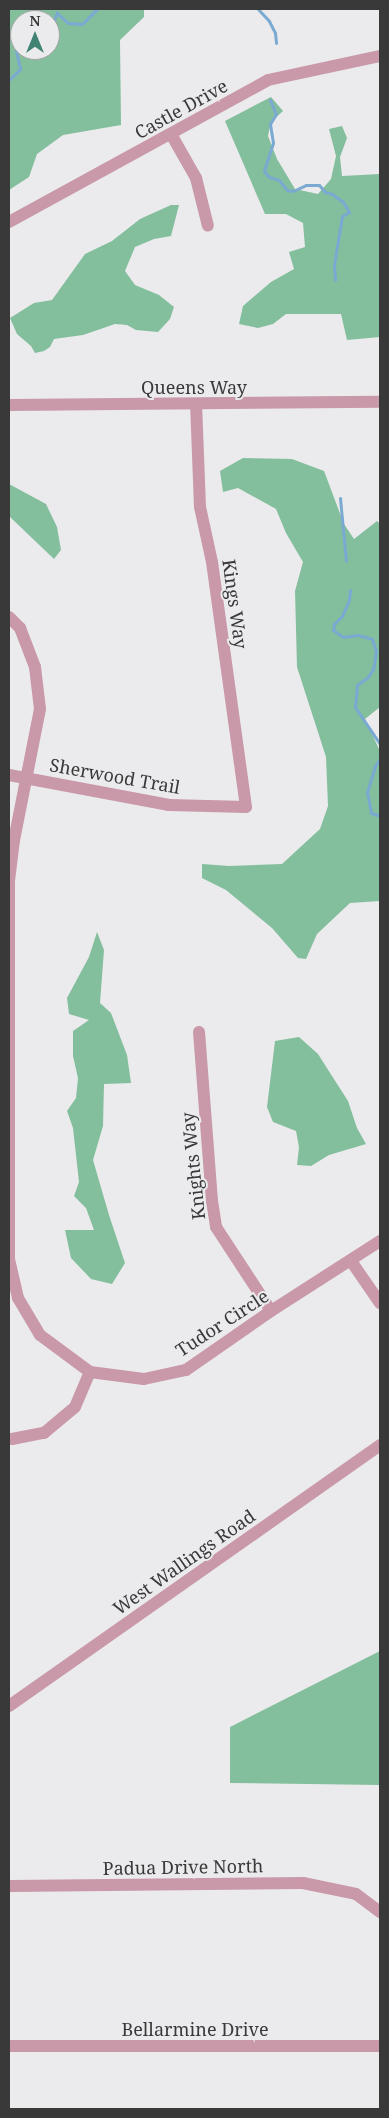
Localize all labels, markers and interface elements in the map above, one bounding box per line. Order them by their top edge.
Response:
north arrow [10,10,60,60]
text: N [29,11,41,30]
street label: Castle Drive [131,75,231,143]
street label: Queens Way [141,376,247,398]
street label: Kings Way [218,558,252,650]
street label: Sherwood Trail [48,754,182,798]
street label: Knights Way [177,1111,209,1221]
street label: Tudor Circle [171,1285,273,1361]
street label: West Wallings Road [109,1505,259,1619]
street label: Padua Drive North [102,1855,264,1879]
street label: Bellarmine Drive [121,2018,269,2040]

